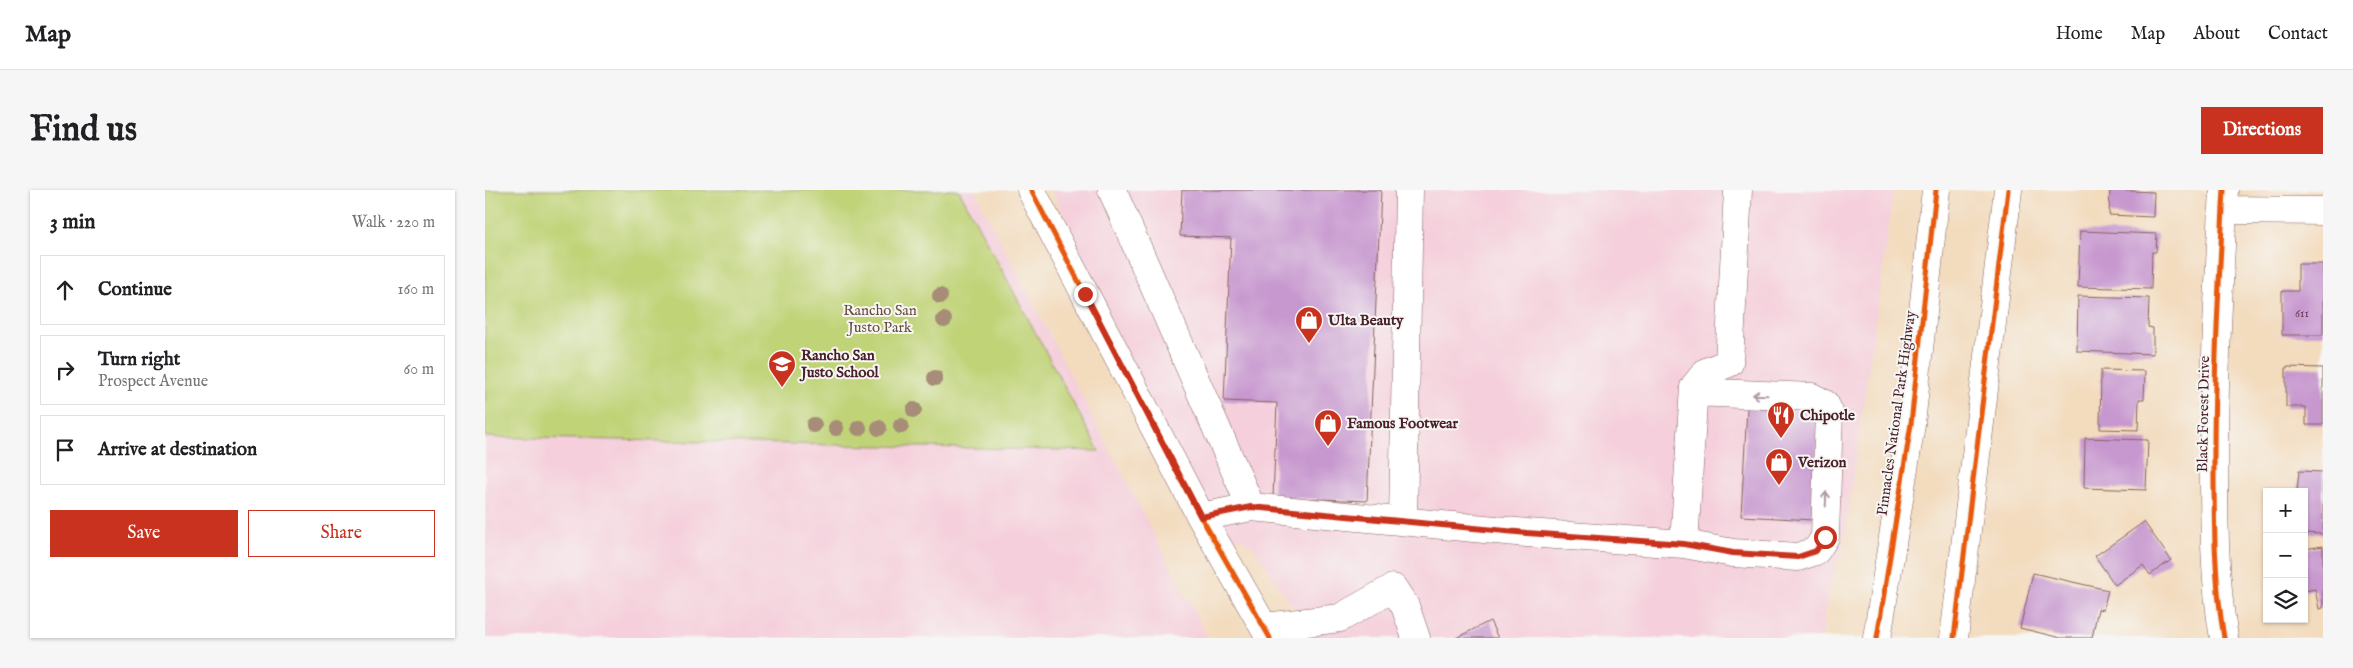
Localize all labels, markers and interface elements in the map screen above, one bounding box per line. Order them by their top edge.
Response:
text: Map [25,19,71,50]
text: Home [2056,23,2103,46]
text: Map [2131,23,2165,46]
text: About [2193,23,2240,46]
text: Contact [2268,23,2328,46]
button: Directions [2201,107,2323,154]
text: Find us [30,108,137,153]
text: 3 min [50,209,95,236]
text: Walk · 220 m [352,213,435,233]
icon: ahead [51,276,79,304]
text: Continue [98,278,172,302]
text: 160 m [398,280,434,300]
route end [1074,283,1097,306]
park label: Rancho San Justo Park [843,301,917,337]
shop icon: Ulta Beauty [1294,305,1324,344]
house number: 611 [2295,306,2309,321]
street label: Pinnacles National Park Highway [1873,309,1920,517]
place label: Ulta Beauty [1327,311,1404,330]
place label: Rancho San Justo School [799,346,879,382]
text: Turn right [98,348,180,372]
school or university icon: Rancho San Justo School [767,349,797,388]
street label: Black Forest Drive [2193,355,2214,473]
icon: right [51,356,79,384]
text: 60 m [404,360,434,380]
text: Prospect Avenue [98,372,208,392]
one-way arrow [1753,390,1769,399]
restaurant icon: Chipotle [1766,400,1796,439]
place label: Chipotle [1800,406,1855,425]
shop icon: Famous Footwear [1313,408,1343,447]
place label: Famous Footwear [1347,414,1459,433]
icon: arrive [51,436,79,464]
text: Arrive at destination [98,438,257,462]
shop icon: Verizon [1764,447,1794,486]
place label: Verizon [1797,453,1846,472]
map controls [2263,488,2308,623]
button: + [2263,488,2308,533]
one-way arrow [1821,492,1831,508]
button: Save [50,510,238,557]
button: Share [248,510,435,557]
route start [1814,526,1837,549]
button: − [2263,533,2308,578]
button: layers [2263,578,2308,623]

